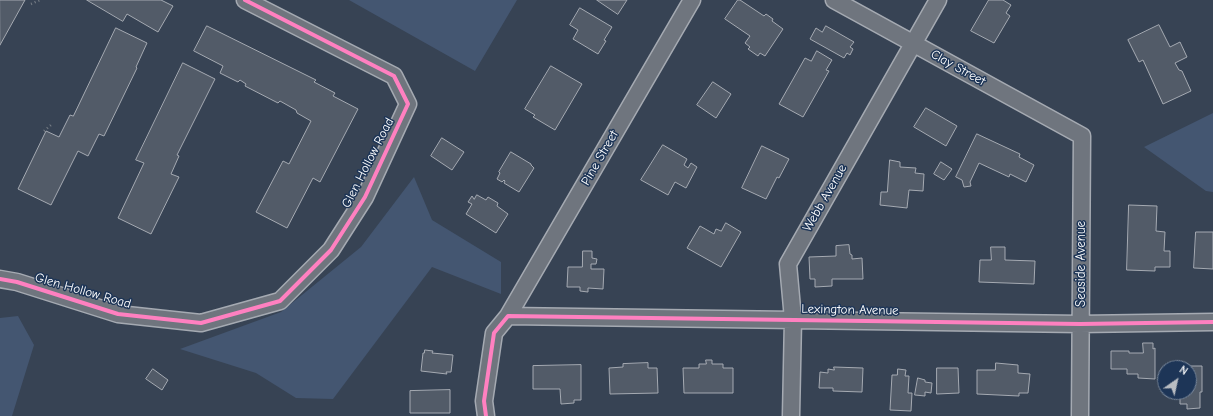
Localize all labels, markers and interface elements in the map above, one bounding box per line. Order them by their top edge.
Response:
street label: Clay Street [928,47,988,89]
street label: Glen Hollow Road [339,115,397,211]
street label: Pine Street [578,128,622,188]
street label: Webb Avenue [800,162,850,234]
street label: Seaside Avenue [1073,221,1089,307]
street label: Glen Hollow Road [33,270,133,312]
street label: Lexington Avenue [801,301,899,319]
north arrow [1157,360,1197,400]
text: N [1177,363,1190,378]

